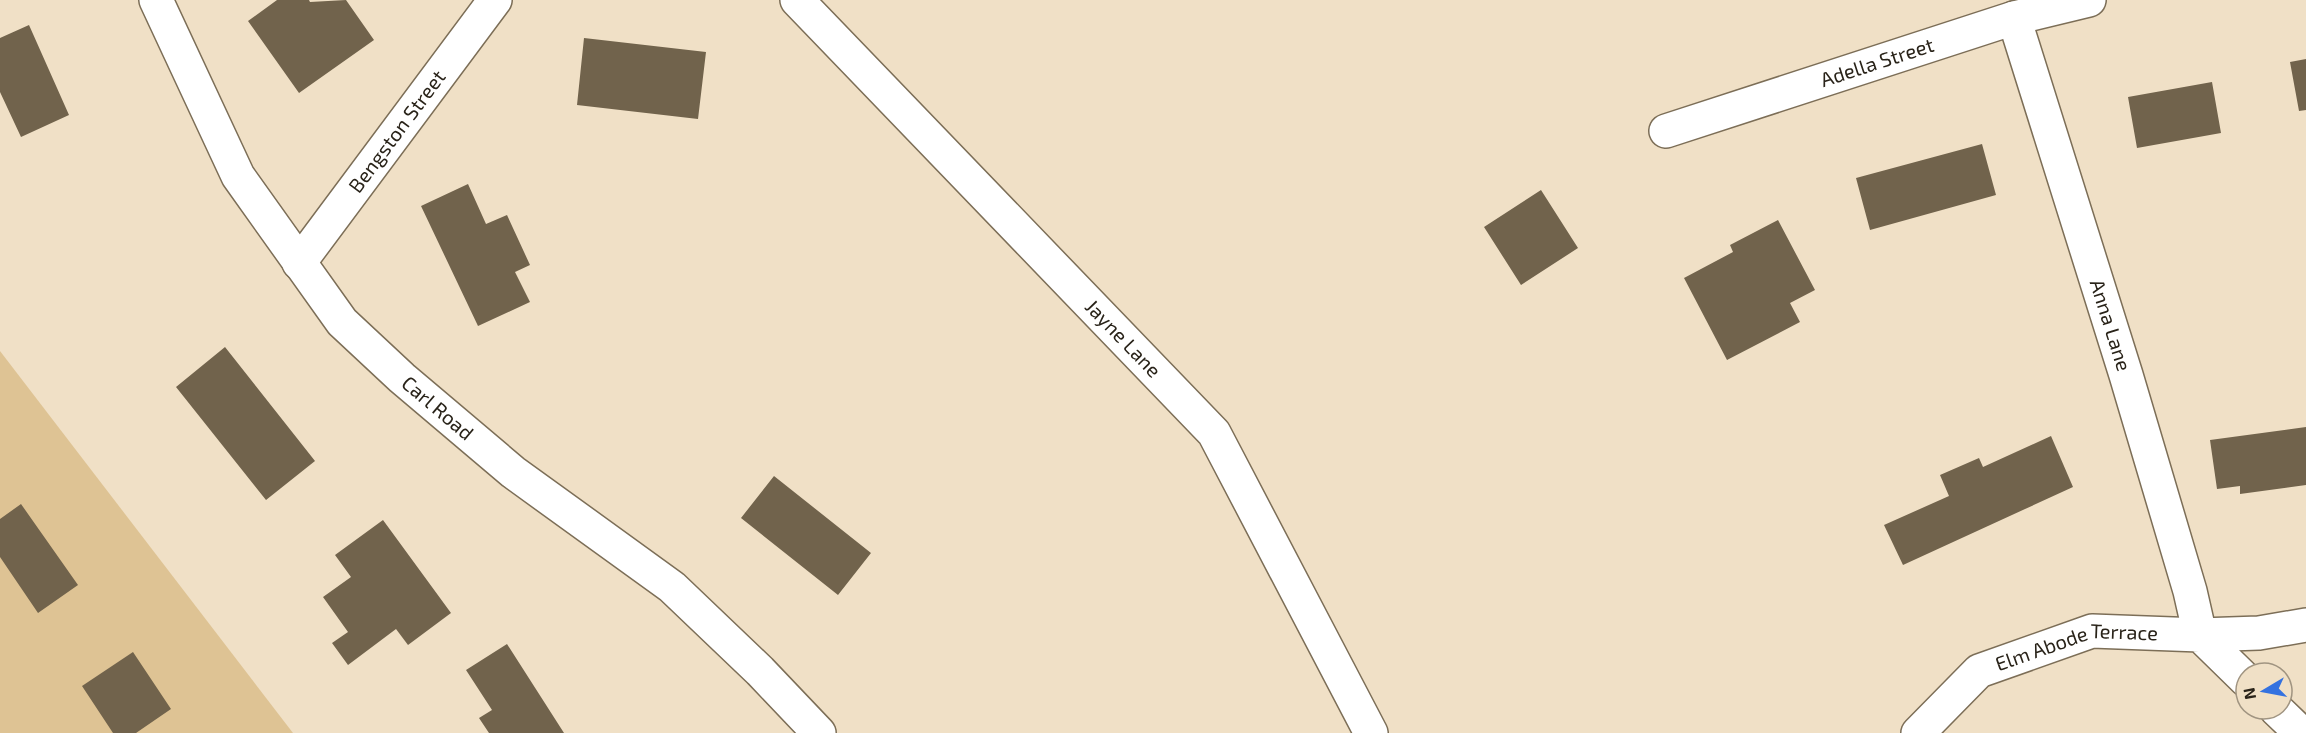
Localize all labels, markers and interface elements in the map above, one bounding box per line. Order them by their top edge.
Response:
street label: Adella Street [1817,32,1937,91]
street label: Bengston Street [343,65,450,197]
street label: Anna Lane [2086,276,2137,374]
street label: Jayne Lane [1081,294,1167,382]
street label: Carl Road [397,370,479,444]
street label: Elm Abode Terrace [1992,618,2158,675]
north arrow [2234,661,2294,721]
text: N [2238,686,2259,701]

